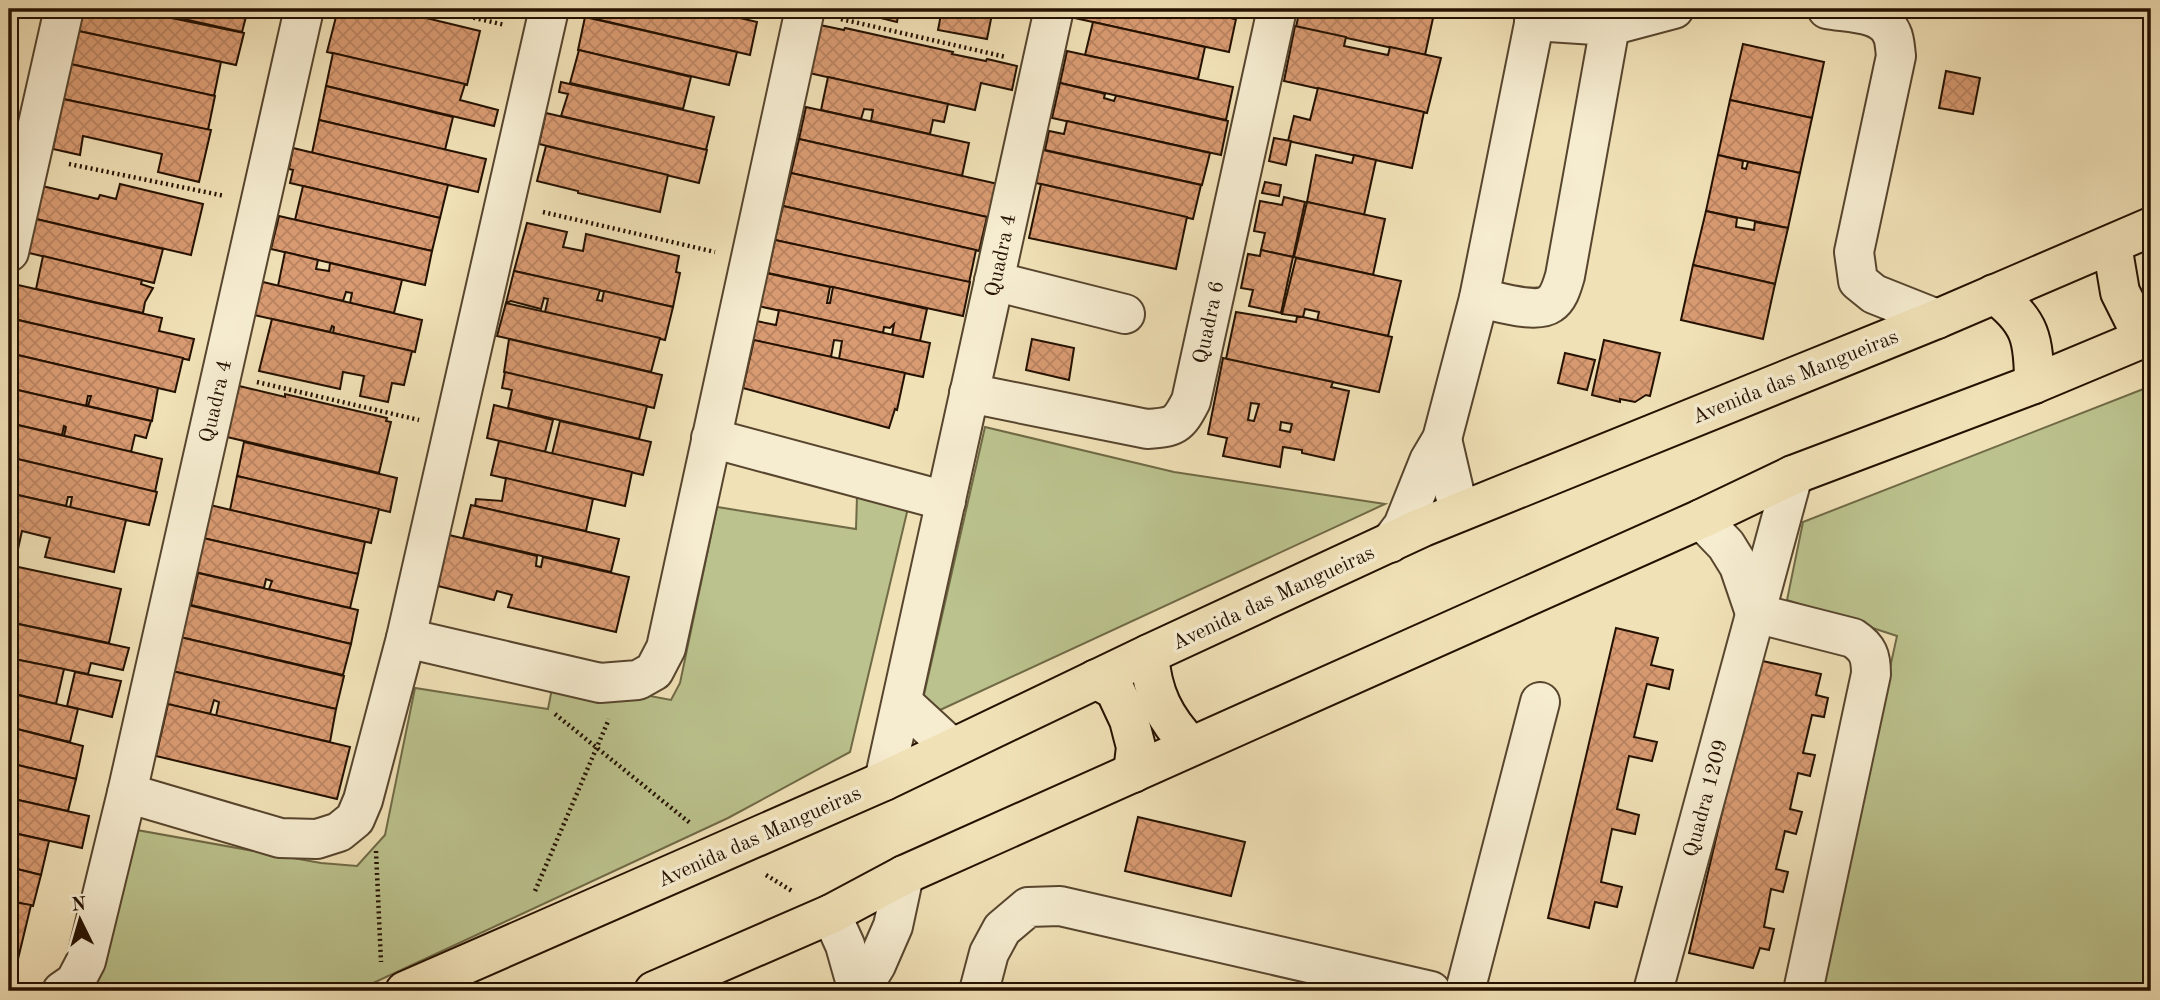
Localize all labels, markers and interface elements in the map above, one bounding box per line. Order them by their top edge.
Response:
street label: Quadra 4 [982,212,1021,299]
street label: Quadra 6 [1190,279,1229,366]
street label: Avenida das Mangueiras [1689,326,1902,428]
street label: Quadra 4 [197,358,236,445]
street label: Avenida das Mangueiras [1169,542,1378,654]
street label: Quadra 1209 [1681,737,1732,859]
street label: Avenida das Mangueiras [655,783,865,892]
north arrow [46,884,116,954]
text: N [71,895,87,916]

